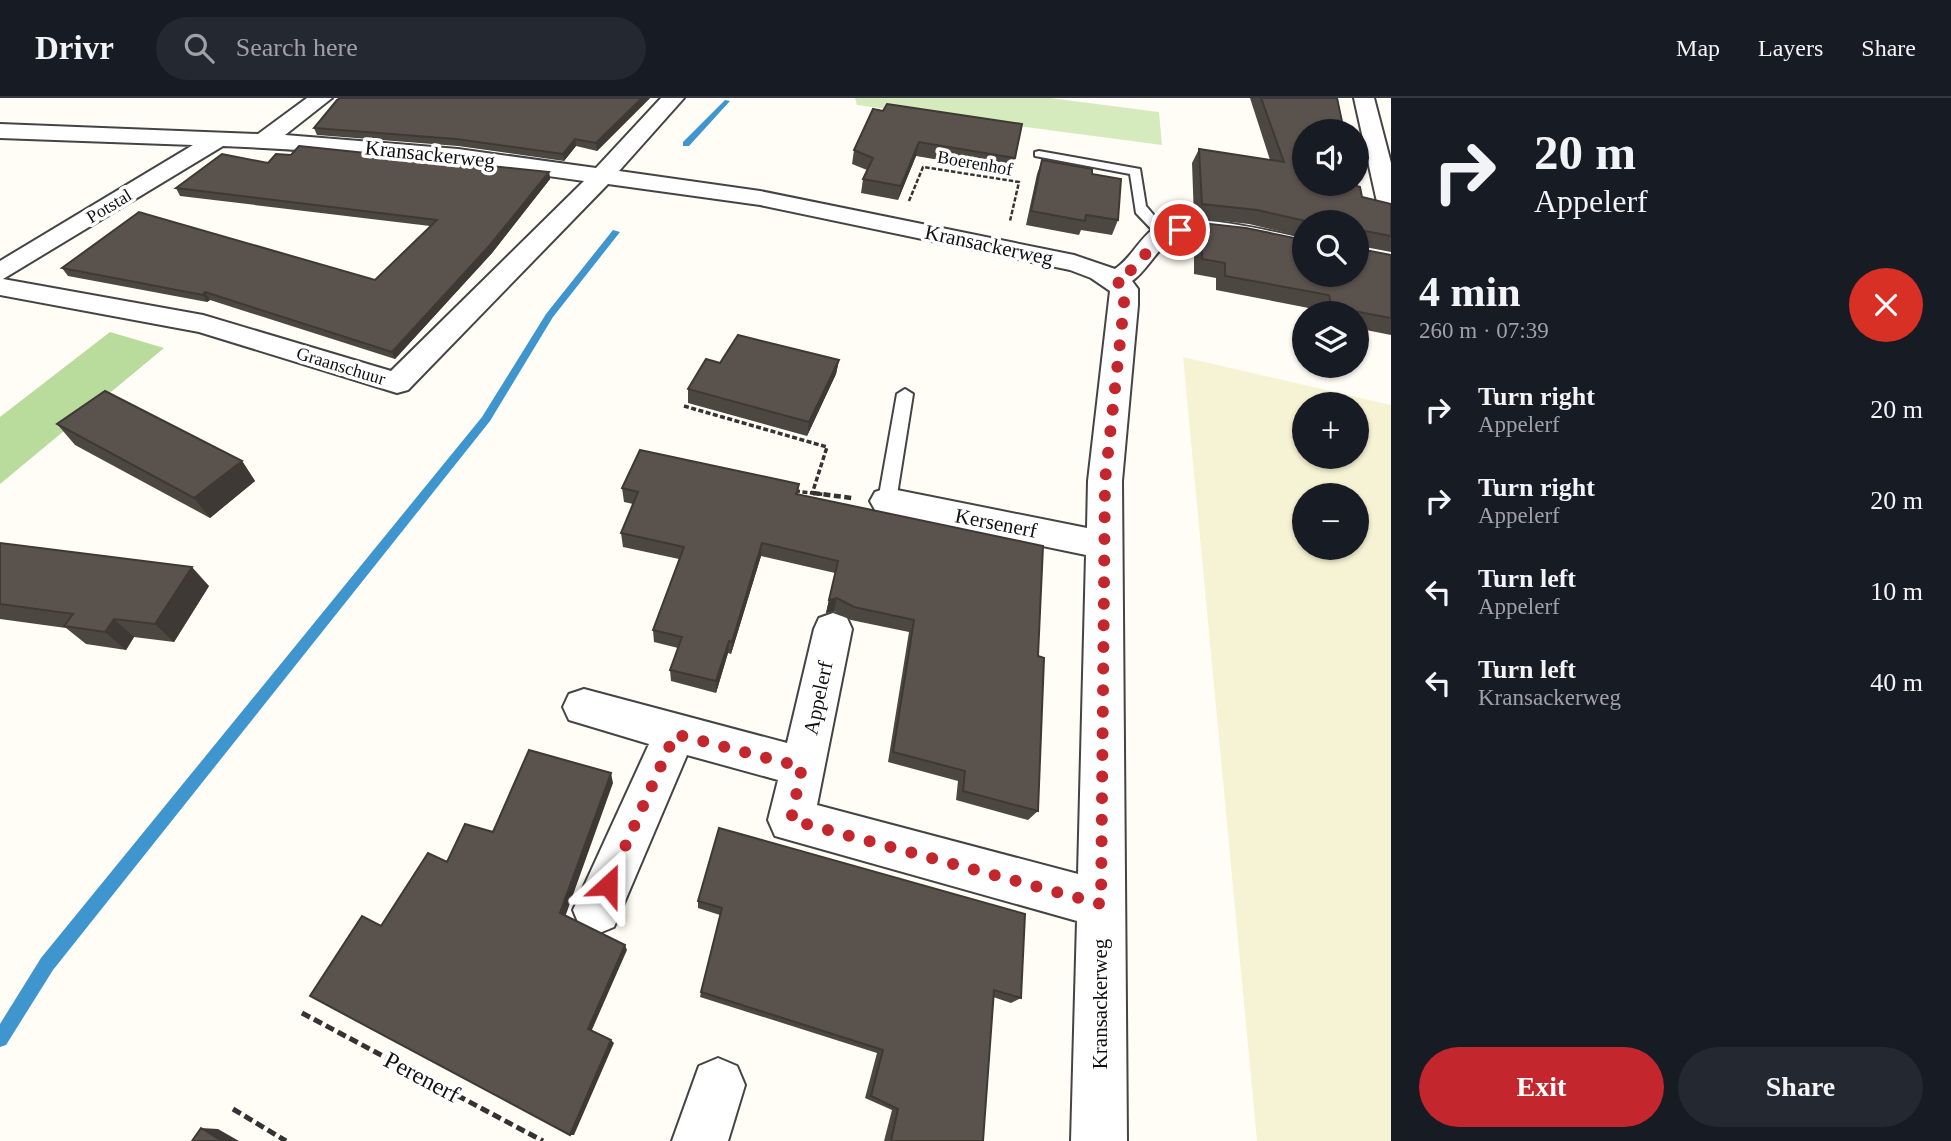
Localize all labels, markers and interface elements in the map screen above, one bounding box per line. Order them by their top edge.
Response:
search box [156,17,646,80]
icon: search [180,29,218,67]
text: Drivr [35,30,114,66]
text: Search here [236,33,358,62]
text: Map [1676,35,1720,61]
text: Layers [1758,35,1823,61]
text: Share [1861,35,1916,61]
map controls [1292,119,1369,560]
button: sound [1292,119,1369,196]
text: 20 m [1534,125,1636,180]
icon: right [1419,126,1510,217]
street label: Kransackerweg [364,135,497,173]
street label: Boerenhof [936,147,1014,179]
text: Appelerf [1534,183,1648,219]
street label: Potstal [83,185,135,227]
pin [1150,200,1210,260]
button: search [1292,210,1369,287]
icon: arrive [1161,211,1199,249]
street label: Kransackerweg [923,220,1056,270]
button: close [1849,268,1923,342]
text: 4 min [1419,269,1521,315]
button: layers [1292,301,1369,378]
text: 260 m · 07:39 [1419,318,1549,343]
street label: Graanschuur [294,343,388,389]
text: Turn right [1478,382,1595,411]
icon: right [1419,391,1457,429]
button: + [1292,392,1369,469]
text: 20 m [1870,395,1923,424]
text: Appelerf [1478,412,1560,437]
text: Turn right [1478,473,1595,502]
icon: right [1419,482,1457,520]
button: − [1292,483,1369,560]
text: 20 m [1870,486,1923,515]
street label: Kersenerf [953,503,1039,543]
text: Appelerf [1478,503,1560,528]
text: Turn left [1478,564,1576,593]
icon: left [1419,573,1457,611]
text: 10 m [1870,577,1923,606]
text: Appelerf [1478,594,1560,619]
text: Turn left [1478,655,1576,684]
street label: Appelerf [799,659,837,737]
icon: left [1419,664,1457,702]
text: 40 m [1870,668,1923,697]
text: Kransackerweg [1478,685,1621,710]
position arrow [571,848,645,922]
street label: Kransackerweg [1088,938,1112,1069]
street label: Perenerf [380,1046,464,1108]
button: Exit [1419,1047,1664,1127]
button: Share [1678,1047,1923,1127]

